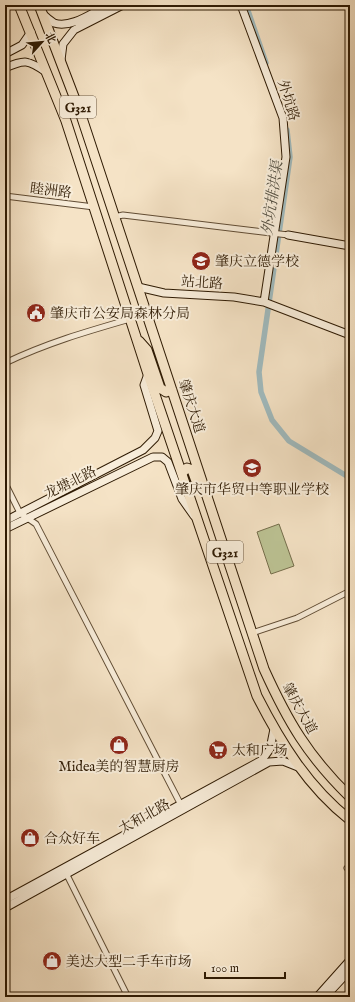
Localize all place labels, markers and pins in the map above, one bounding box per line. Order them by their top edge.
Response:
school or university icon: 肇庆立德学校 [190,250,212,272]
place label: 肇庆立德学校 [215,253,299,271]
public building icon: 肇庆市公安局森林分局 [25,302,47,324]
place label: 肇庆市公安局森林分局 [50,305,190,323]
school or university icon: 肇庆市华贸中等职业学校 [241,457,263,479]
place label: 肇庆市华贸中等职业学校 [175,481,329,499]
shop icon: Midea美的智慧厨房 [108,734,130,756]
supermarket icon: 太和广场 [207,739,229,761]
place label: 太和广场 [232,742,288,760]
place label: Midea美的智慧厨房 [59,758,179,776]
shop icon: 合众好车 [19,827,41,849]
place label: 合众好车 [44,830,100,848]
shop icon: 美达大型二手车市场 [41,950,63,972]
place label: 美达大型二手车市场 [66,953,192,971]

